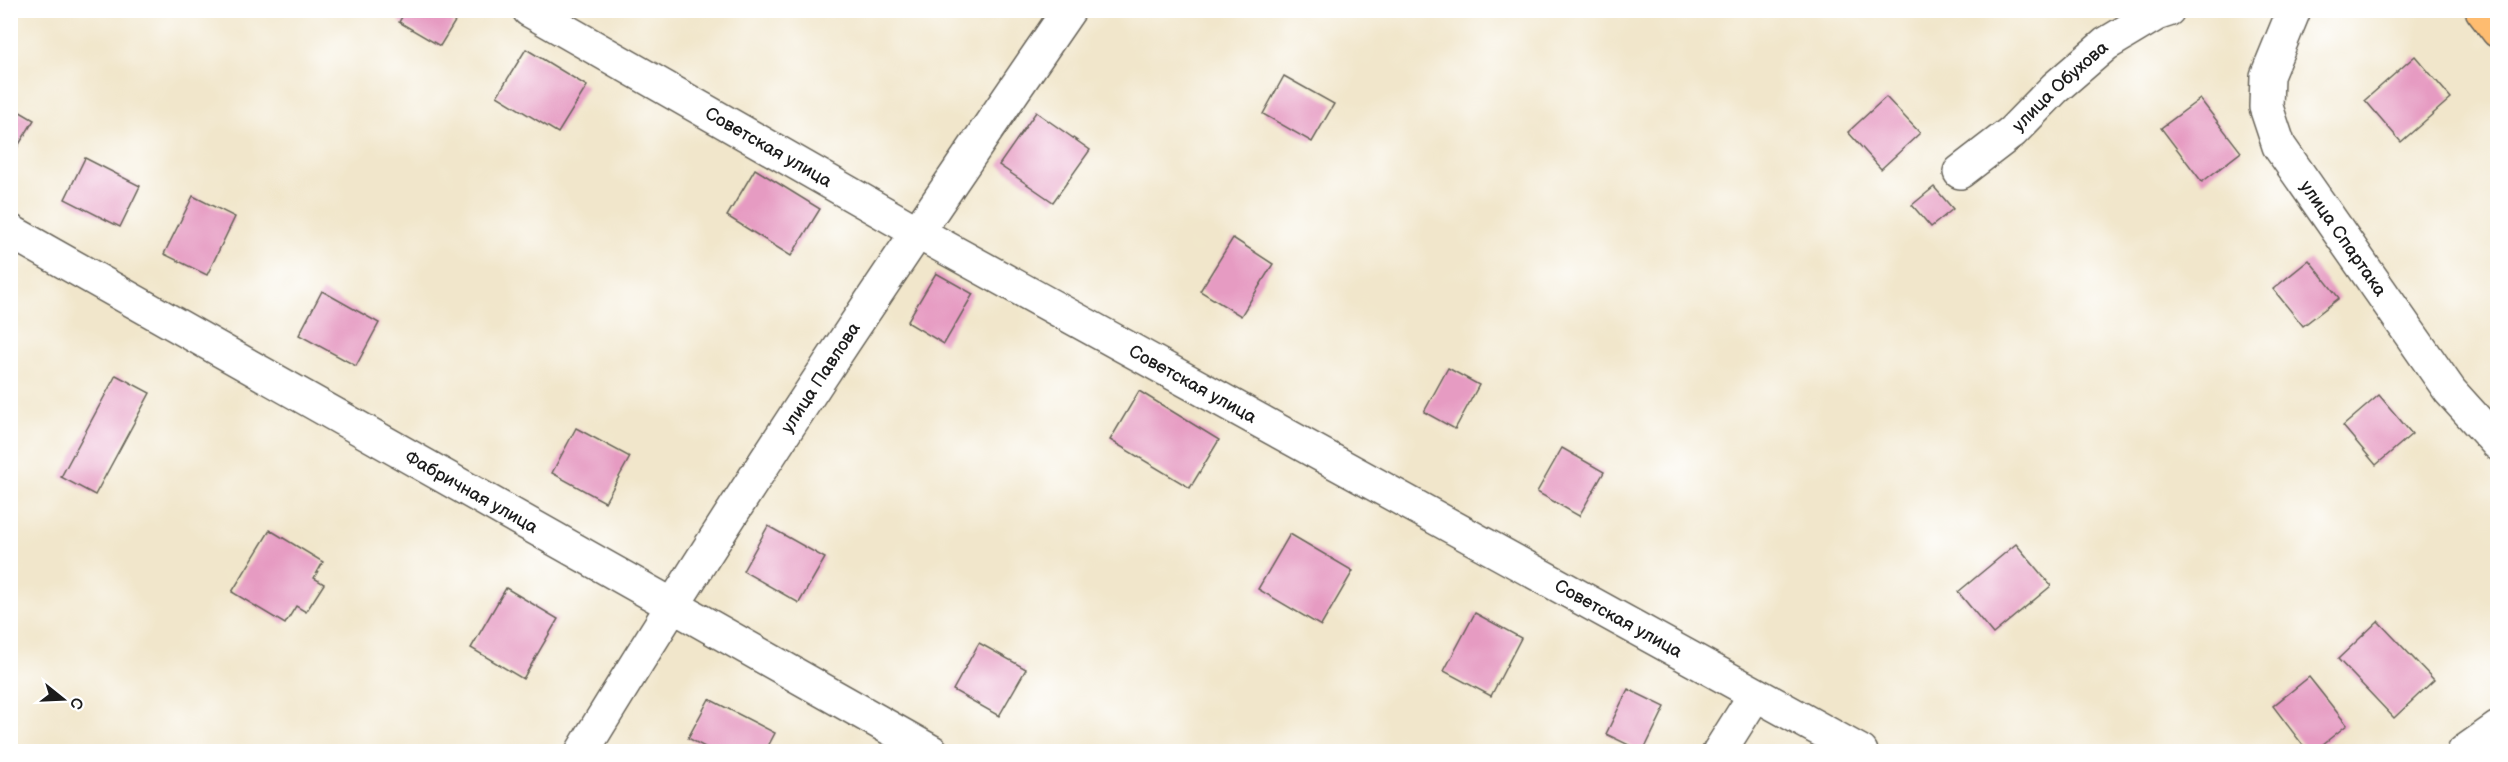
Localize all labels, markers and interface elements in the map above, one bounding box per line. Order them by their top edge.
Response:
street label: улица Обухова [2008,37,2113,136]
street label: Советская улица [701,103,836,192]
street label: улица Спартака [2295,177,2391,301]
street label: улица Павлова [777,318,865,437]
street label: Советская улица [1125,341,1260,428]
street label: Фабричная улица [401,446,542,538]
street label: Советская улица [1551,575,1686,663]
north arrow [33,669,93,729]
text: С [65,695,87,711]

